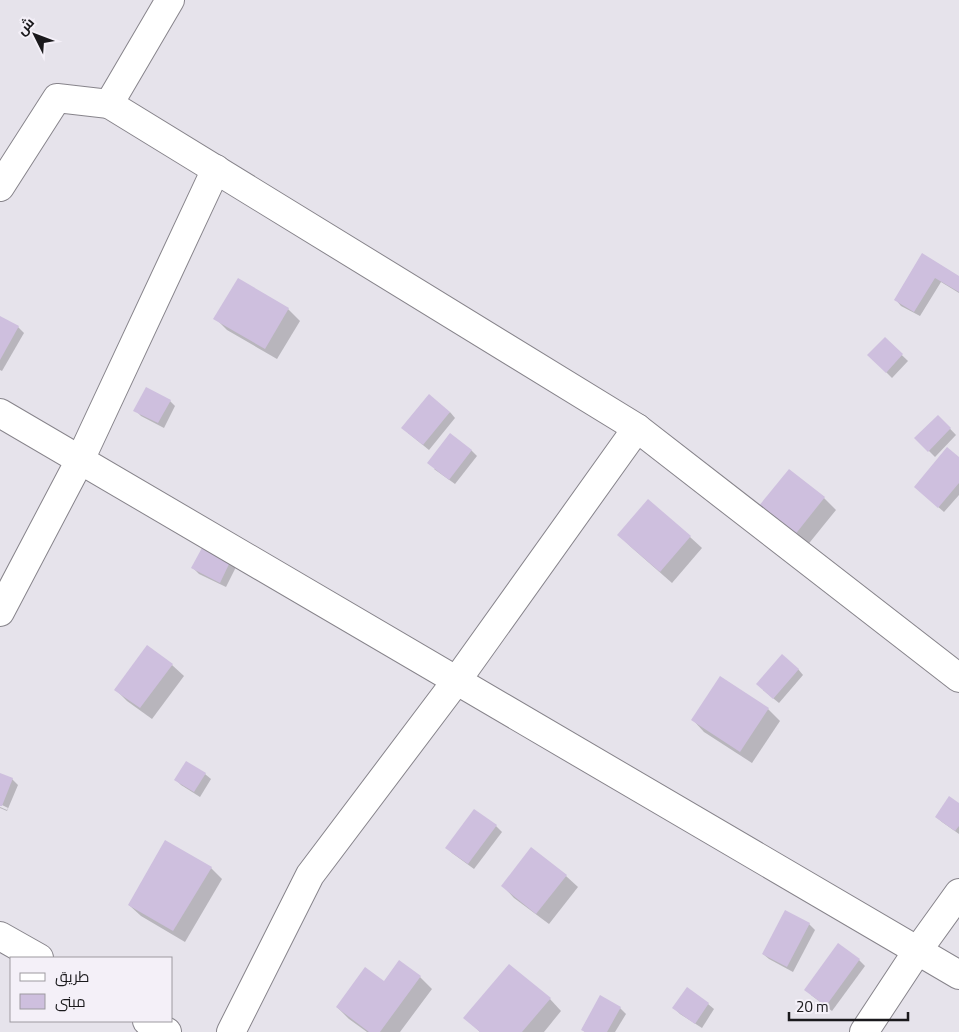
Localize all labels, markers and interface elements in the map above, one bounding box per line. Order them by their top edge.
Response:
north arrow [10,10,60,60]
text: ش [10,11,41,42]
legend [10,957,172,1022]
text: طريق [55,962,89,991]
text: مبنى [55,987,86,1016]
scale bar [789,990,908,1022]
text: 20 m [796,992,829,1021]

